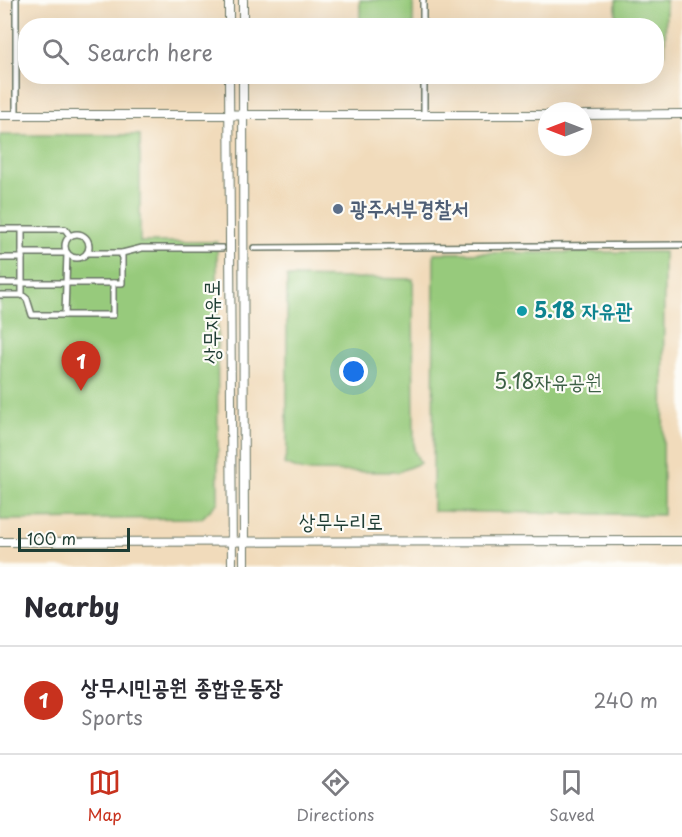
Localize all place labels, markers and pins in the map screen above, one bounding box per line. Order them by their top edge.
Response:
place label: 광주서부경찰서 [350,191,468,223]
marker: 광주서부경찰서 [331,202,345,216]
place label: 5.18 자유관 [534,293,633,325]
marker: 5.18 자유관 [515,304,529,318]
pin: 1 [62,342,100,391]

